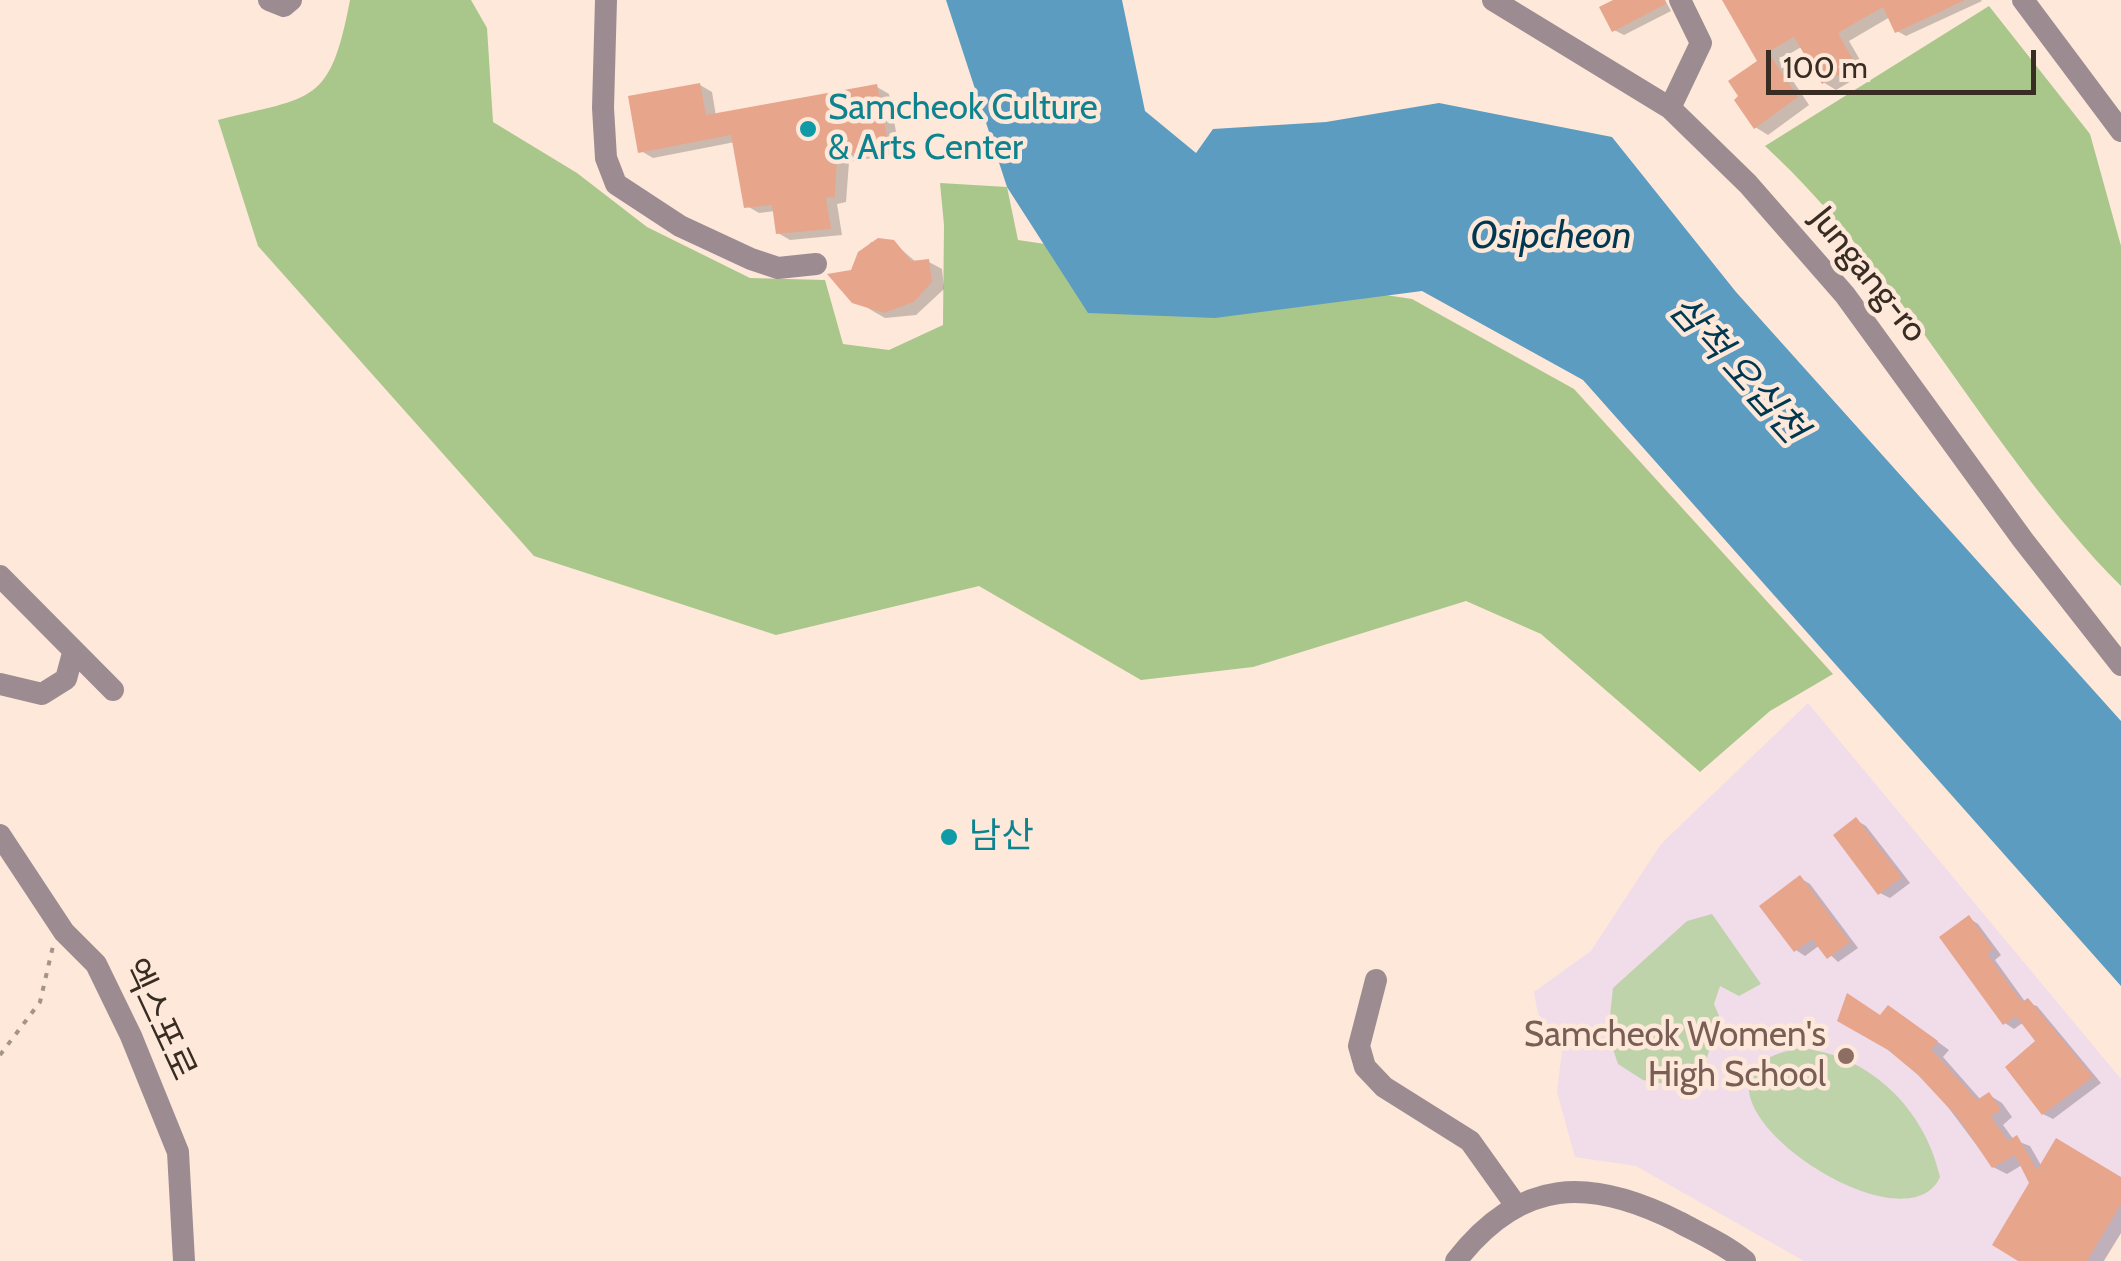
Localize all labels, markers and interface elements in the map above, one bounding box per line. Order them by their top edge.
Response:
scale bar [1771,30,2041,92]
text: 100 m [1783,49,1868,86]
place label: Samcheok Culture & Arts Center [828,88,1098,170]
marker: Samcheok Culture & Arts Center [797,118,819,140]
street label: Jungang-ro [1801,199,1935,351]
water label: Osipcheon [1470,214,1632,260]
water label: 삼척 오십천 [1659,287,1815,453]
place label: 남산 [969,816,1033,858]
marker: 남산 [938,826,960,848]
street label: 엑스포로 [112,953,204,1087]
place label: Samcheok Women's High School [1524,1015,1826,1097]
marker: Samcheok Women's High School [1835,1045,1857,1067]

